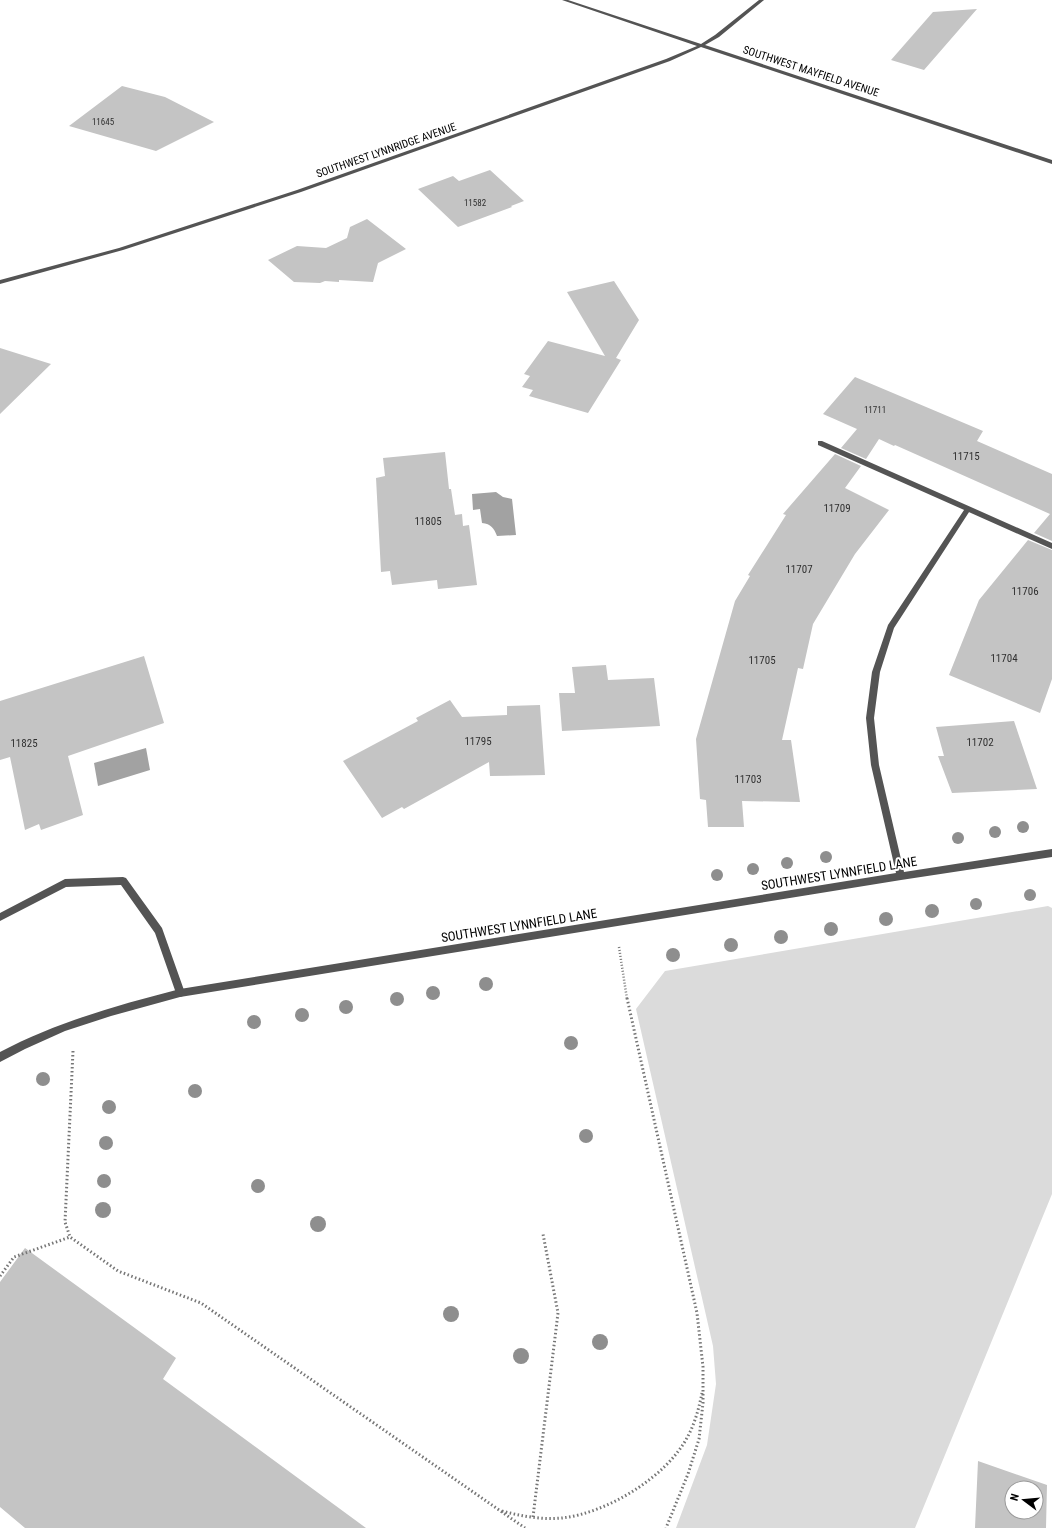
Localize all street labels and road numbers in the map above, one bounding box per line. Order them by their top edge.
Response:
street label: SOUTHWEST MAYFIELD AVENUE [741,43,881,100]
street label: SOUTHWEST LYNNRIDGE AVENUE [314,120,458,181]
street label: SOUTHWEST LYNNFIELD LANE [760,854,918,893]
street label: SOUTHWEST LYNNFIELD LANE [440,906,598,945]

